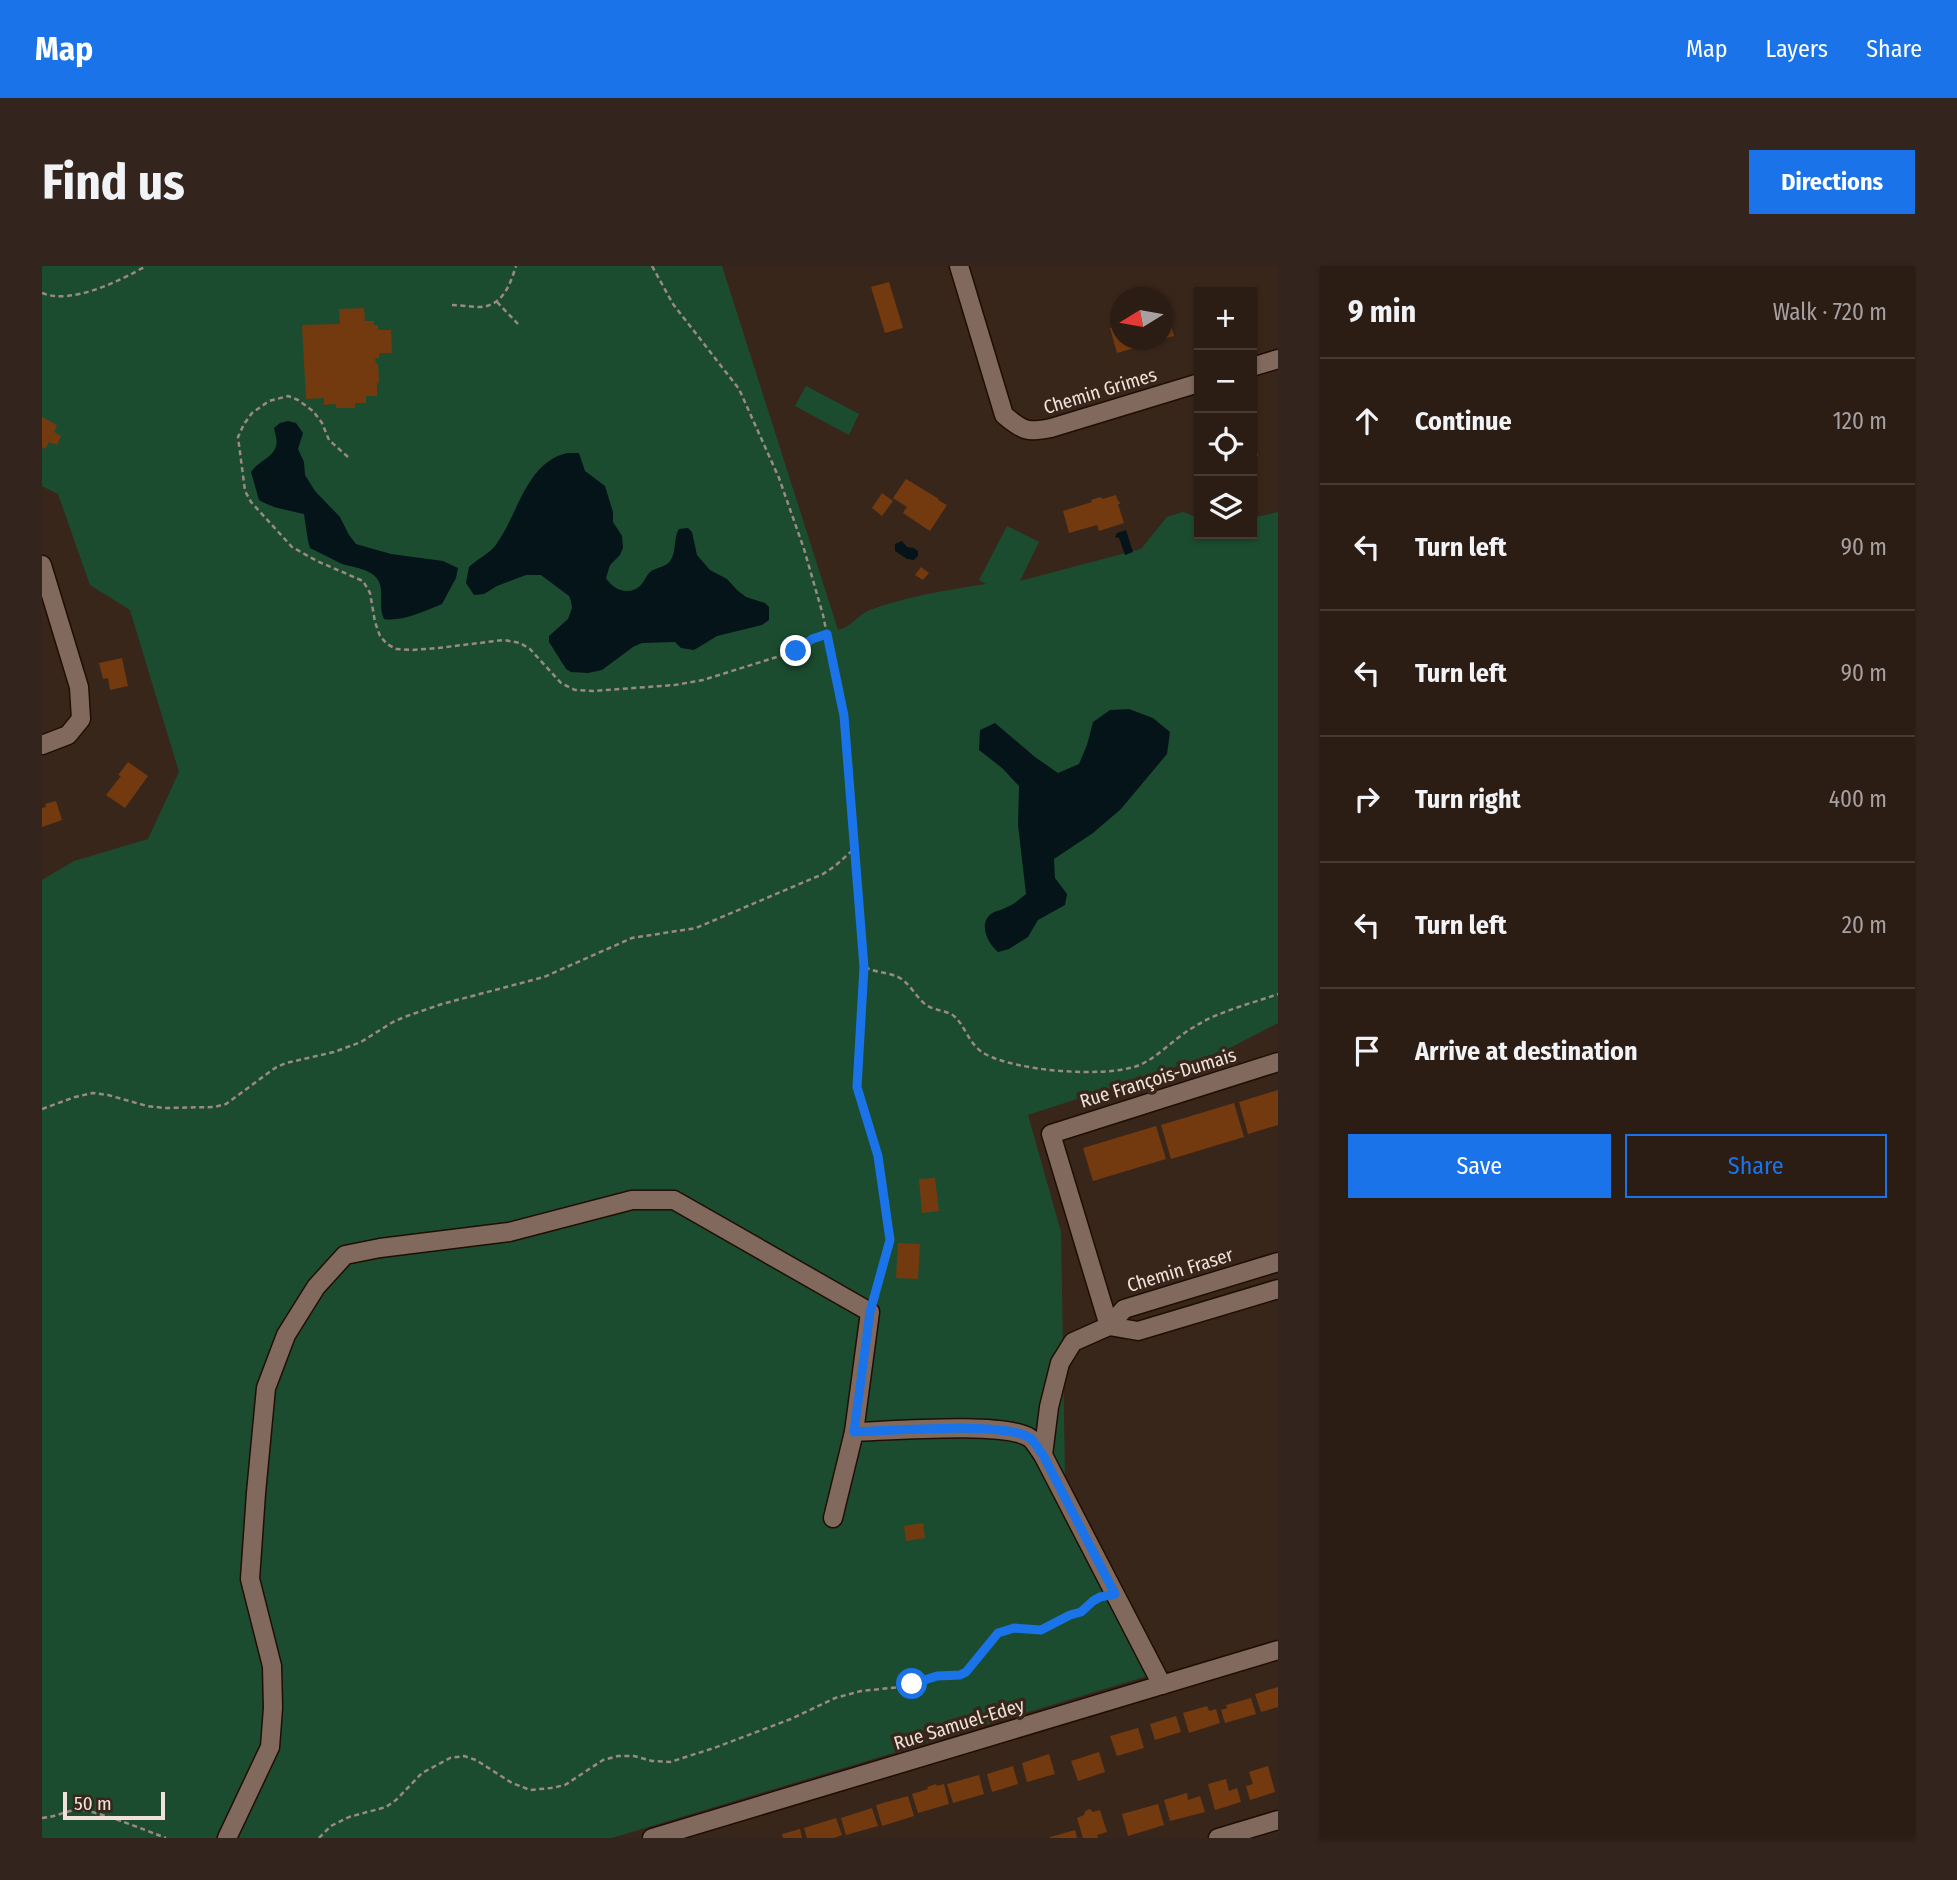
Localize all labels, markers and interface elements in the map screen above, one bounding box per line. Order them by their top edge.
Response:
text: Map [35,29,93,69]
text: Map [1686,35,1728,63]
text: Layers [1766,35,1828,63]
text: Share [1866,35,1922,63]
button: Directions [1749,150,1915,214]
text: Find us [42,153,185,212]
north arrow [1110,287,1173,350]
map controls [1194,287,1257,539]
button: + [1194,287,1257,350]
text: 9 min [1348,294,1416,330]
text: Walk · 720 m [1773,298,1887,326]
button: − [1194,350,1257,413]
street label: Chemin Grimes [1041,363,1159,419]
icon: ahead [1348,402,1386,440]
text: Continue [1415,406,1512,437]
text: 120 m [1833,407,1887,435]
button: locate [1194,413,1257,476]
button: layers [1194,476,1257,539]
icon: left [1348,528,1386,566]
text: Turn left [1415,532,1507,563]
text: 90 m [1841,533,1887,561]
route end [780,635,811,666]
icon: left [1348,654,1386,692]
text: Turn left [1415,658,1507,689]
text: 90 m [1841,659,1887,687]
icon: right [1348,780,1386,818]
text: Turn right [1415,784,1521,815]
text: 400 m [1829,785,1887,813]
icon: left [1348,906,1386,944]
text: Turn left [1415,910,1507,941]
text: 20 m [1842,911,1887,939]
icon: arrive [1348,1032,1386,1070]
text: Arrive at destination [1415,1036,1638,1067]
street label: Rue François-Dumais [1077,1043,1239,1113]
button: Save [1348,1134,1611,1198]
button: Share [1625,1134,1887,1198]
street label: Chemin Fraser [1124,1243,1236,1297]
route start [896,1668,927,1699]
street label: Rue Samuel-Edey [891,1693,1027,1755]
scale bar [63,1789,164,1821]
text: 50 m [74,1792,112,1815]

